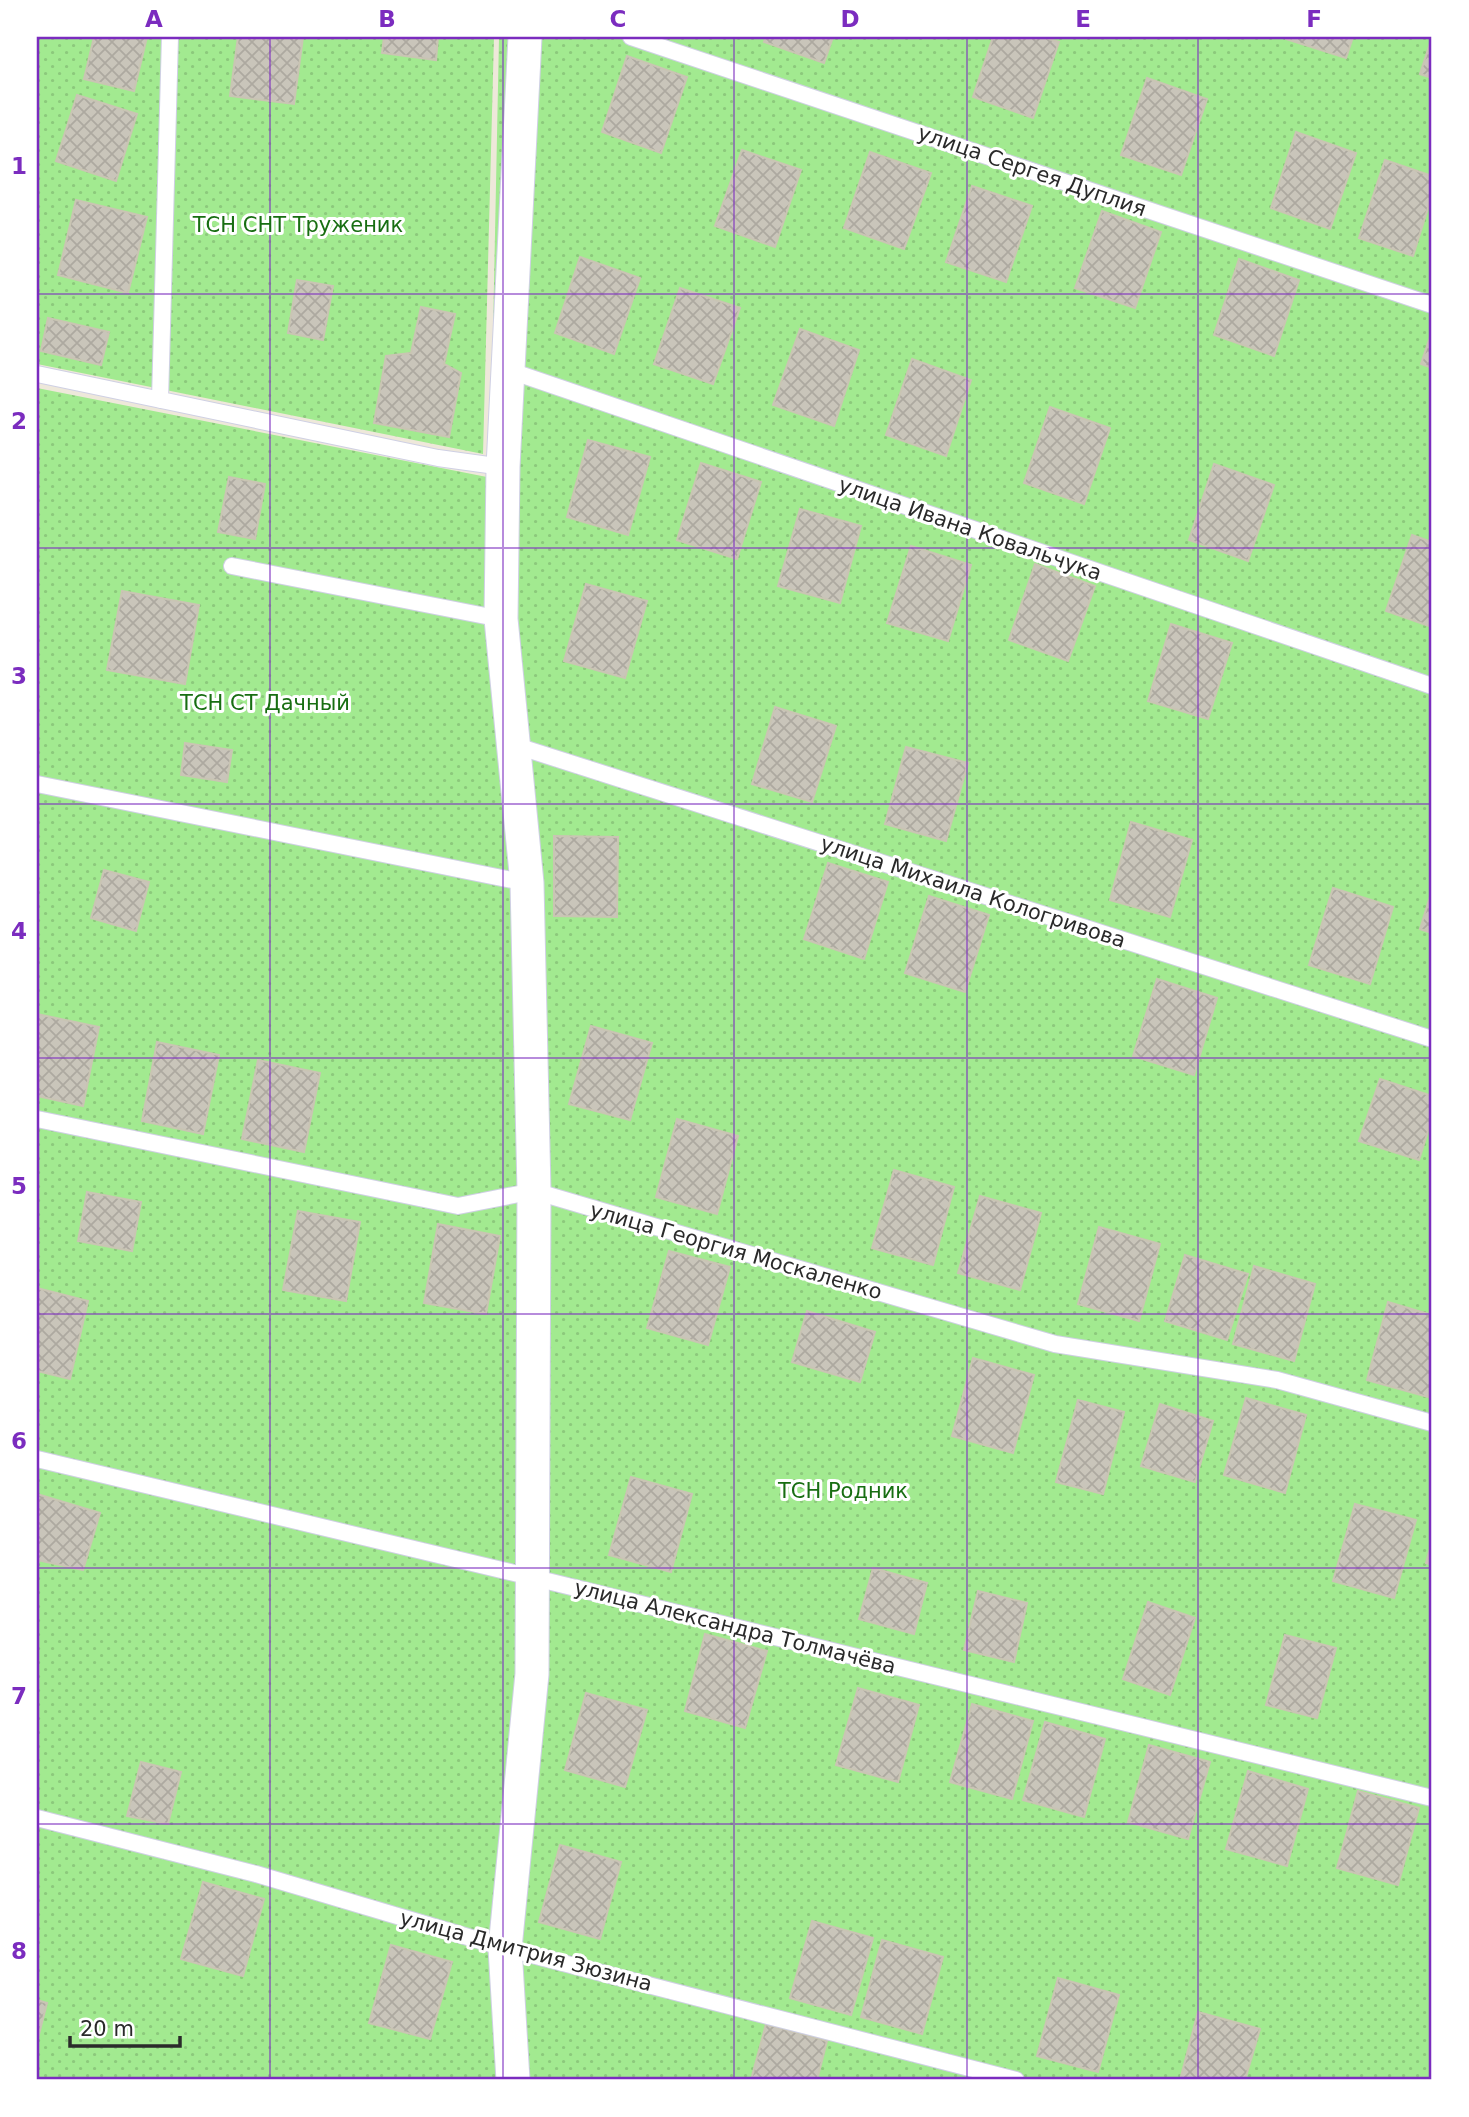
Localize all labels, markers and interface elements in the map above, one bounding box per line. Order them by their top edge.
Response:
text: A [145,6,163,32]
text: B [378,6,396,32]
text: C [610,6,626,32]
text: D [840,6,860,32]
text: E [1075,6,1091,32]
text: F [1306,6,1322,32]
street label: улица Сергея Дуплия [915,121,1149,221]
text: 1 [11,153,27,179]
park label: ТСН СНТ Труженик [192,213,403,237]
text: 2 [11,408,27,434]
street label: улица Ивана Ковальчука [835,473,1105,585]
text: 3 [11,663,27,689]
park label: ТСН СТ Дачный [179,691,350,715]
street label: улица Михаила Кологривова [817,831,1129,953]
text: 4 [11,918,27,944]
text: 5 [11,1173,27,1199]
street label: улица Георгия Москаленко [587,1198,885,1304]
text: 6 [11,1428,27,1454]
park label: ТСН Родник [777,1479,908,1503]
street label: улица Александра Толмачёва [572,1575,898,1679]
text: 7 [11,1683,27,1709]
street label: улица Дмитрия Зюзина [397,1906,655,1996]
text: 8 [11,1938,27,1964]
scale bar [70,2005,180,2049]
text: 20 m [80,2017,134,2041]

